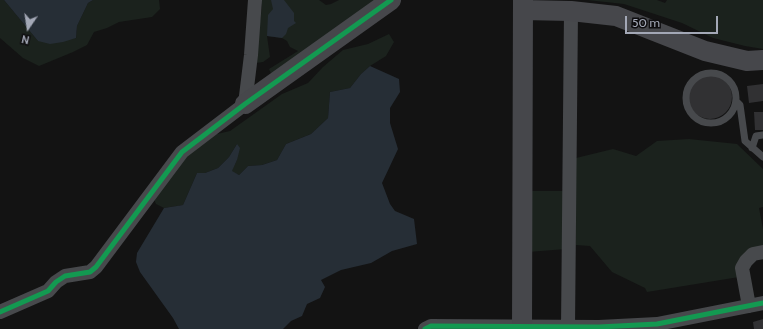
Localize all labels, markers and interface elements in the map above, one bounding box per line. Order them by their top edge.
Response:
north arrow [8,8,48,48]
scale bar [627,8,720,34]
text: 50 m [632,15,660,30]
text: N [20,32,31,47]

